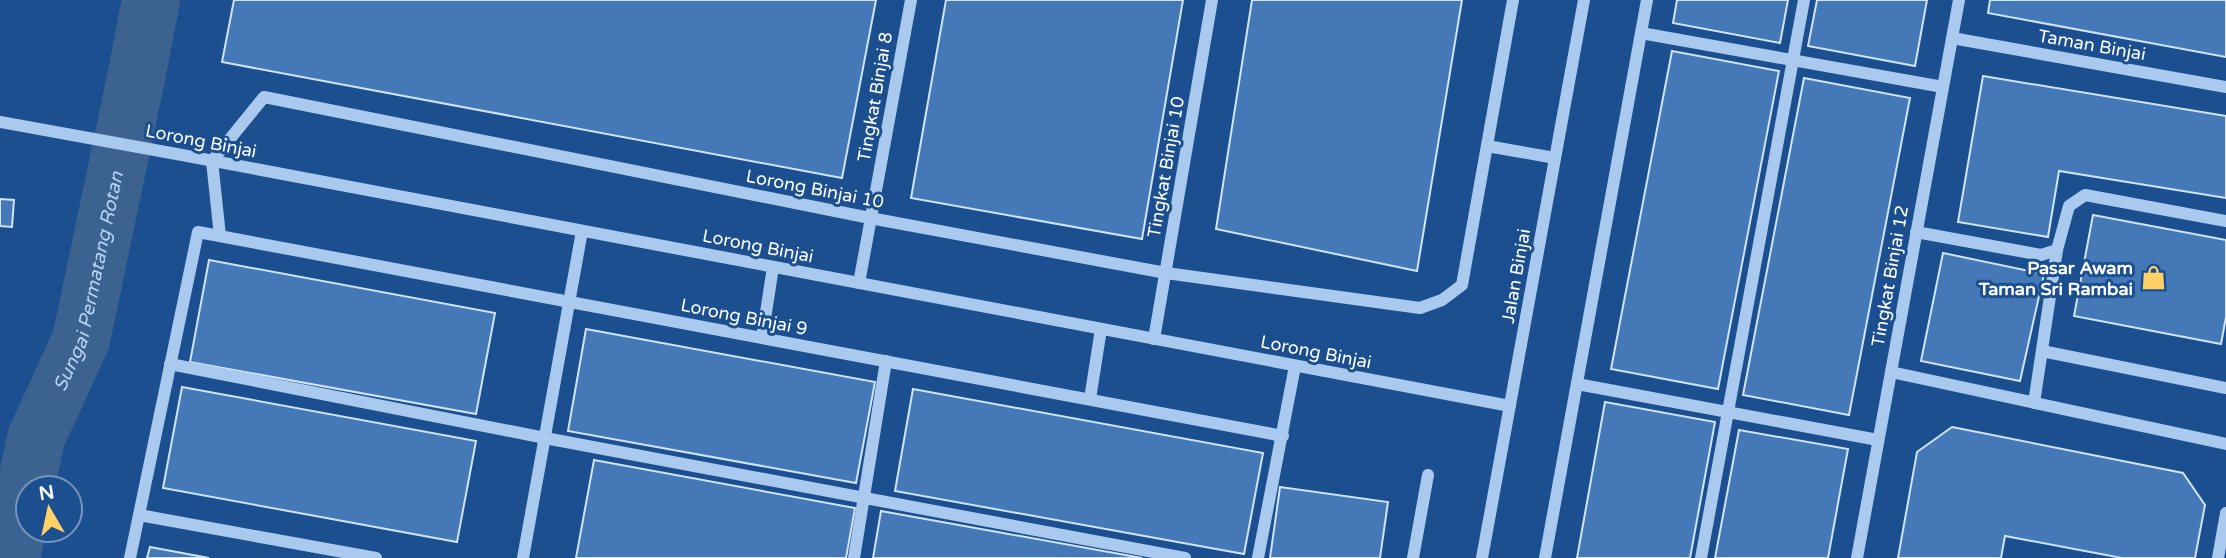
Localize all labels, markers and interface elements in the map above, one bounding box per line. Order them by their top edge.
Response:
street label: Taman Binjai [2036,25,2148,65]
street label: Tingkat Binjai 8 [853,30,897,164]
street label: Tingkat Binjai 10 [1143,95,1189,239]
street label: Lorong Binjai [144,119,258,163]
street label: Lorong Binjai 10 [744,165,886,213]
water label: Sungai Permatang Rotan [49,169,128,395]
street label: Tingkat Binjai 12 [1867,204,1913,348]
street label: Lorong Binjai [701,224,815,268]
street label: Jalan Binjai [1497,227,1535,325]
place label: Pasar Awam Taman Sri Rambai [1978,257,2133,300]
shop icon: Pasar Awam Taman Sri Rambai [2139,264,2167,292]
street label: Lorong Binjai 9 [679,294,809,340]
street label: Lorong Binjai [1259,330,1373,374]
north arrow [14,474,84,544]
text: N [37,481,56,505]

